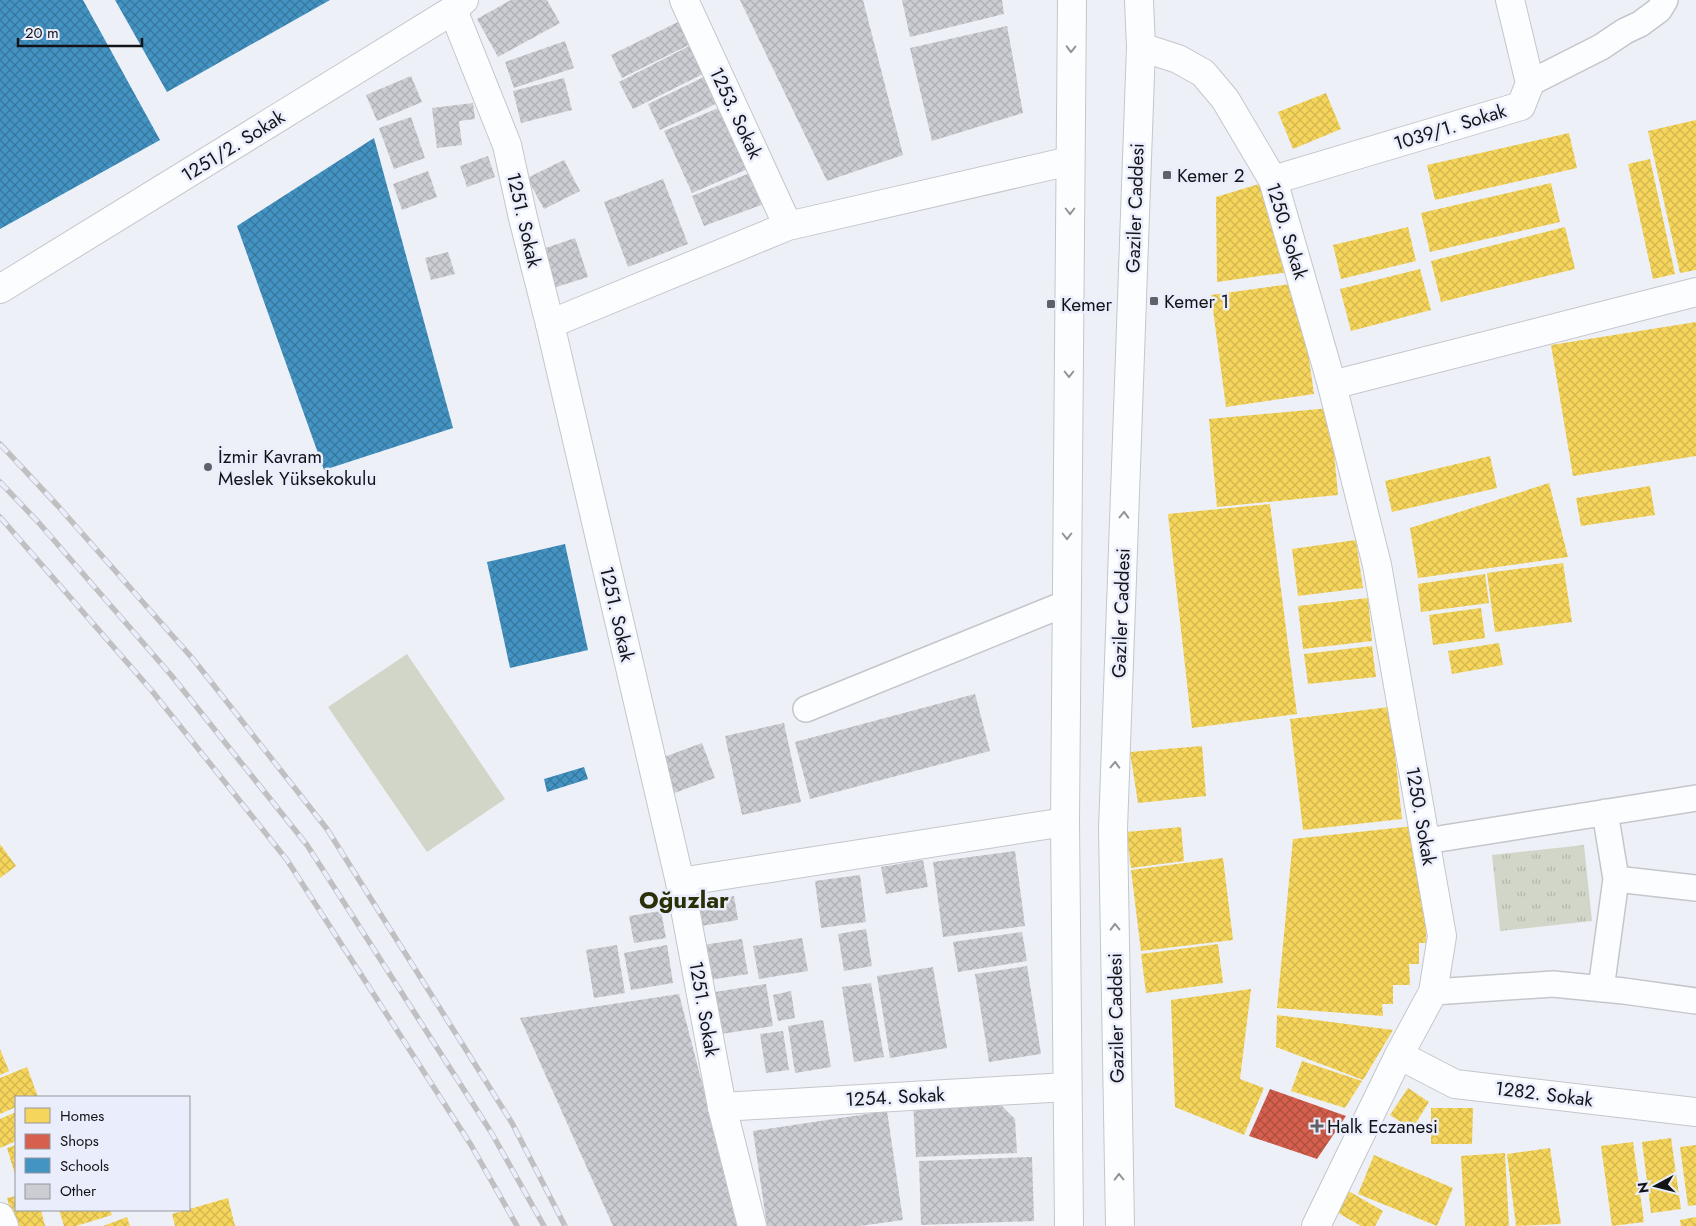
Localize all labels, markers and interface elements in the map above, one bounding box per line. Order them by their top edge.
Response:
scale bar [18,15,141,47]
text: 20 m [25,22,59,44]
one-way arrow [1066,45,1076,53]
street label: 1253. Sokak [703,63,769,164]
street label: 1039/1. Sokak [1390,97,1510,157]
street label: 1251/2. Sokak [176,103,290,189]
street label: Gaziler Caddesi [1119,143,1151,273]
place label: Kemer 2 [1177,162,1245,189]
marker: Kemer 2 [1161,169,1173,181]
street label: 1251. Sokak [500,170,548,271]
street label: 1250. Sokak [1260,179,1315,283]
one-way arrow [1065,208,1075,215]
place label: Kemer 1 [1164,288,1229,315]
place label: Kemer [1061,291,1113,318]
marker: Kemer 1 [1148,295,1160,307]
marker: Kemer [1045,298,1057,310]
one-way arrow [1063,370,1074,378]
place label: İzmir Kavram Meslek Yüksekokulu [218,443,376,492]
marker: İzmir Kavram Meslek Yüksekokulu [202,461,214,473]
one-way arrow [1119,511,1129,518]
one-way arrow [1062,532,1072,540]
street label: Gaziler Caddesi [1105,548,1137,678]
street label: 1251. Sokak [593,564,641,665]
one-way arrow [1110,761,1121,769]
street label: 1250. Sokak [1399,765,1443,868]
district label: Oğuzlar [639,882,729,917]
one-way arrow [1110,923,1120,931]
street label: Gaziler Caddesi [1101,953,1131,1083]
street label: 1251. Sokak [682,959,726,1060]
street label: 1282. Sokak [1493,1075,1595,1113]
street label: 1254. Sokak [845,1081,946,1113]
legend [15,1096,190,1211]
text: Homes [60,1105,104,1127]
place label: Halk Eczanesi [1327,1113,1438,1140]
marker: Halk Eczanesi [1311,1120,1323,1132]
text: Shops [60,1130,99,1152]
text: Schools [60,1155,109,1177]
north arrow [1631,1161,1681,1211]
one-way arrow [1114,1173,1124,1181]
text: Other [60,1180,97,1202]
text: N [1632,1181,1654,1194]

